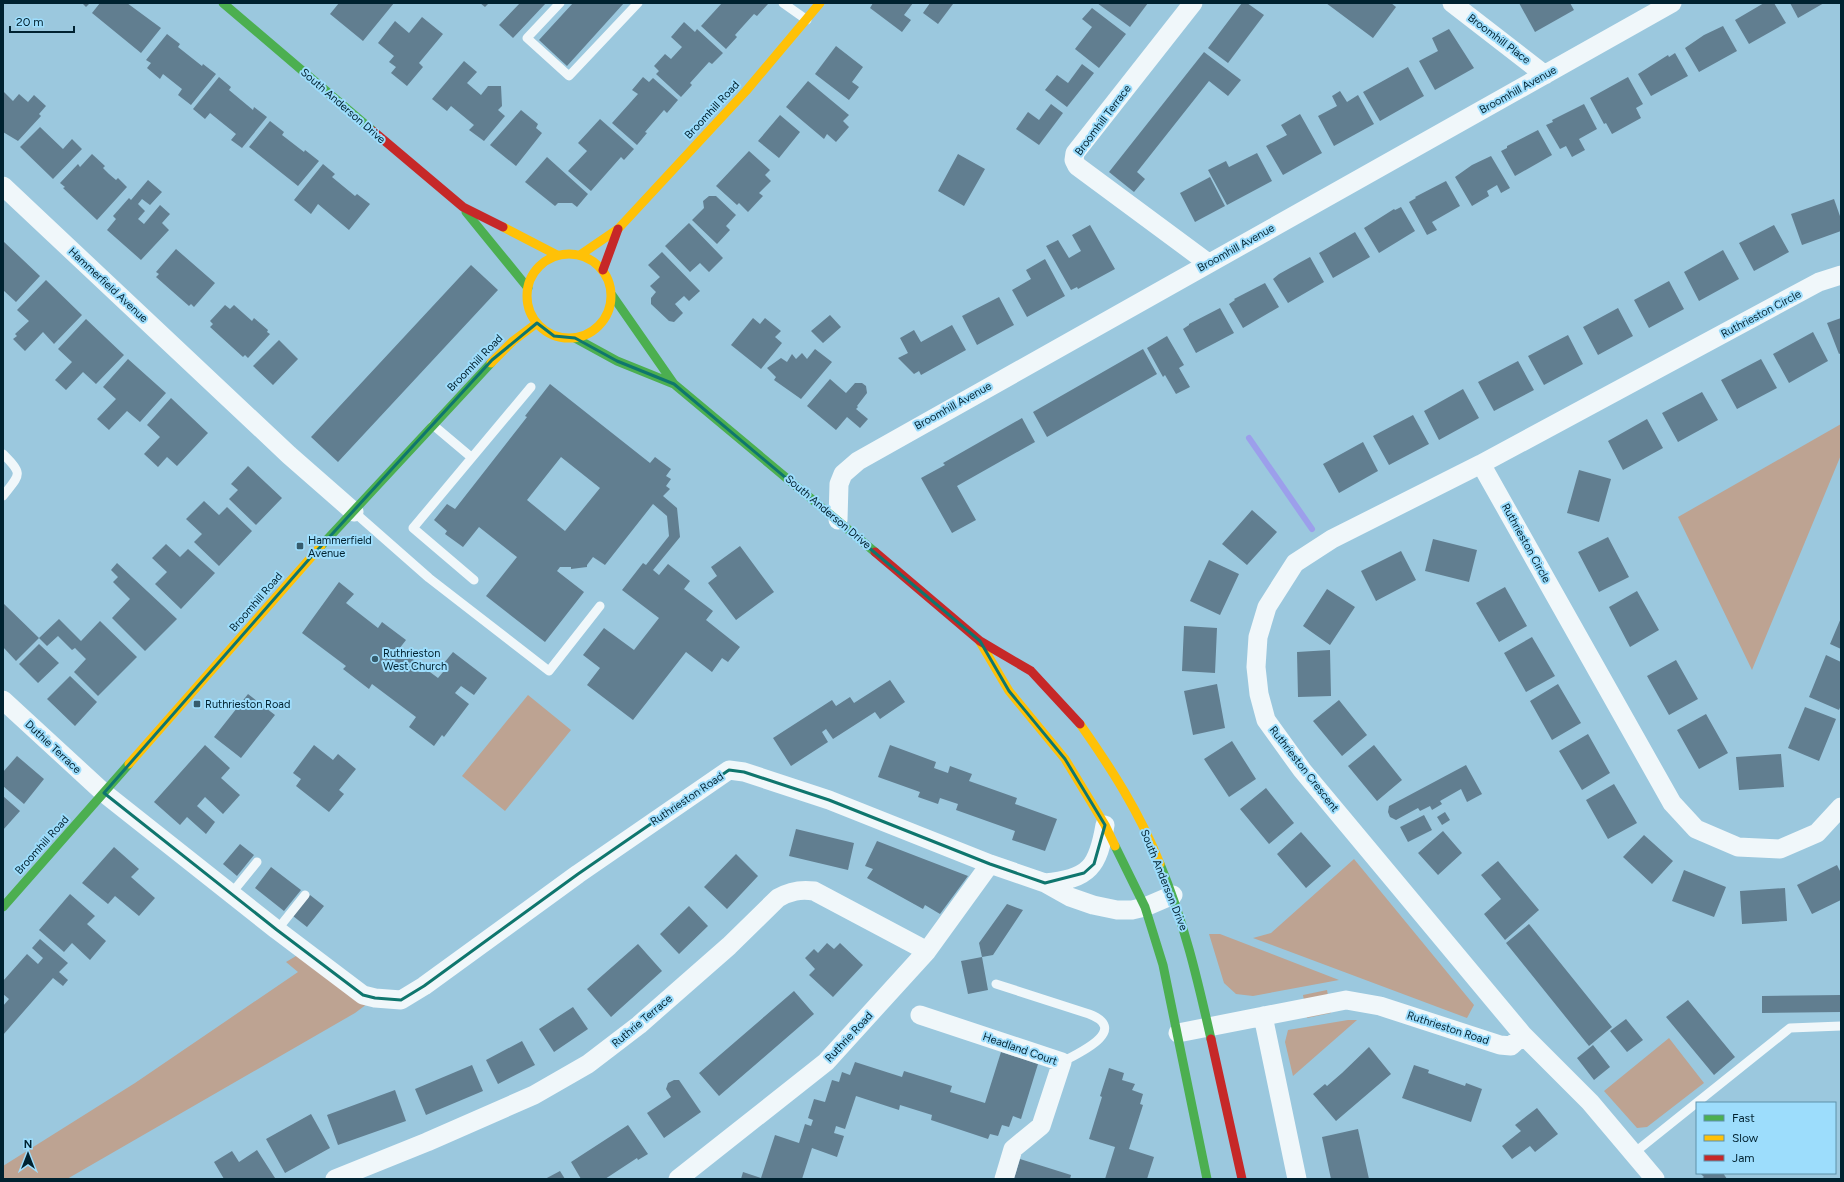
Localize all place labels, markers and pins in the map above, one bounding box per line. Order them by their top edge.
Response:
place label: Hammerfield Avenue [308,534,372,560]
marker: Hammerfield Avenue [295,541,305,551]
place label: Ruthrieston West Church [383,647,447,673]
marker: Ruthrieston West Church [370,654,380,664]
place label: Ruthrieston Road [205,698,290,711]
marker: Ruthrieston Road [192,699,202,709]

